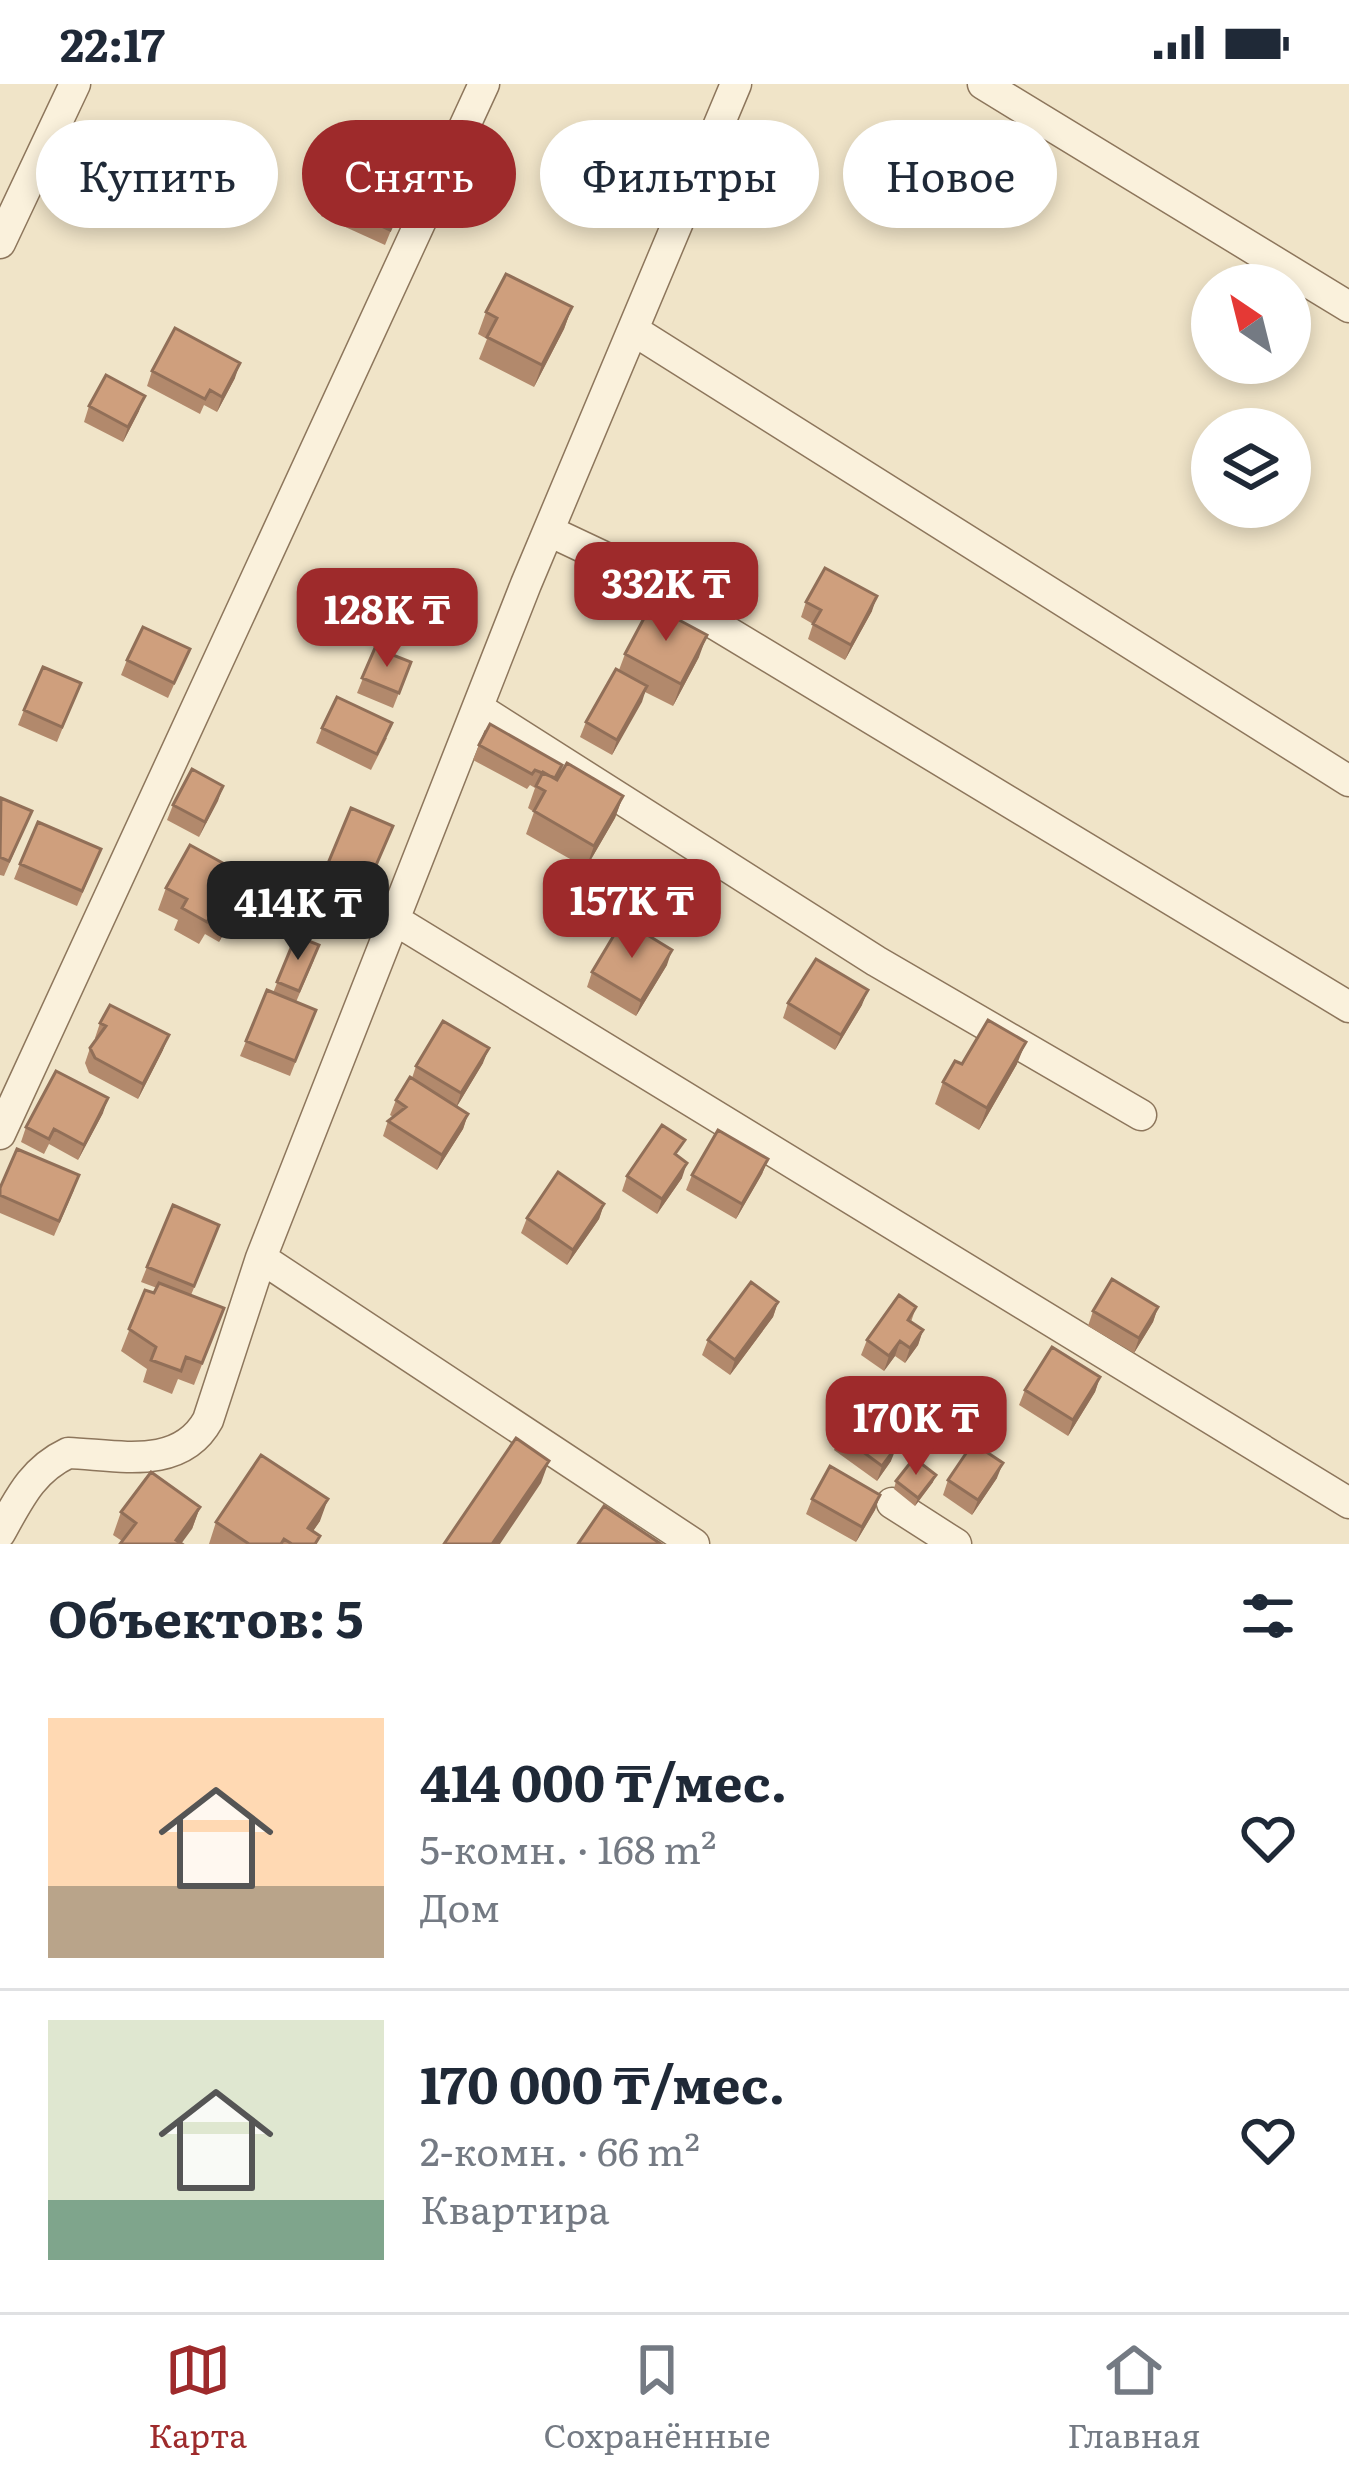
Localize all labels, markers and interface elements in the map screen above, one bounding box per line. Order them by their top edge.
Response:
text: 22:17 [60,9,165,76]
chip: Купить [36,120,278,228]
chip: Снять [302,120,516,228]
chip: Фильтры [540,120,819,228]
chip: Новое [843,120,1057,228]
north arrow [1191,264,1311,384]
map controls [1191,264,1311,528]
button: layers [1191,408,1311,528]
pin: 332K ₸ [568,542,764,644]
text: 332K ₸ [601,552,731,610]
pin: 128K ₸ [289,568,485,670]
text: 128K ₸ [324,578,450,636]
pin: 157K ₸ [534,859,730,961]
pin: 414K ₸ [200,861,396,963]
text: 157K ₸ [570,869,694,927]
text: 414K ₸ [234,871,362,929]
pin: 170K ₸ [818,1376,1014,1478]
text: 170K ₸ [853,1386,979,1444]
text: Объектов: 5 [48,1578,363,1654]
icon: filters [1235,1583,1301,1649]
text: 414 000 ₸/мес. [420,1742,787,1818]
icon: home [144,1766,288,1910]
icon: heart [1235,1805,1301,1871]
text: 5-комн. · 168 m² [420,1818,717,1876]
text: Дом [420,1876,500,1934]
text: 170 000 ₸/мес. [420,2044,785,2120]
icon: home [144,2068,288,2212]
icon: heart [1235,2107,1301,2173]
text: 2-комн. · 66 m² [420,2120,700,2178]
text: Квартира [420,2178,610,2236]
tab: Карта [148,2337,247,2458]
tab: Сохранённые [544,2337,771,2458]
tab: Главная [1067,2337,1201,2458]

